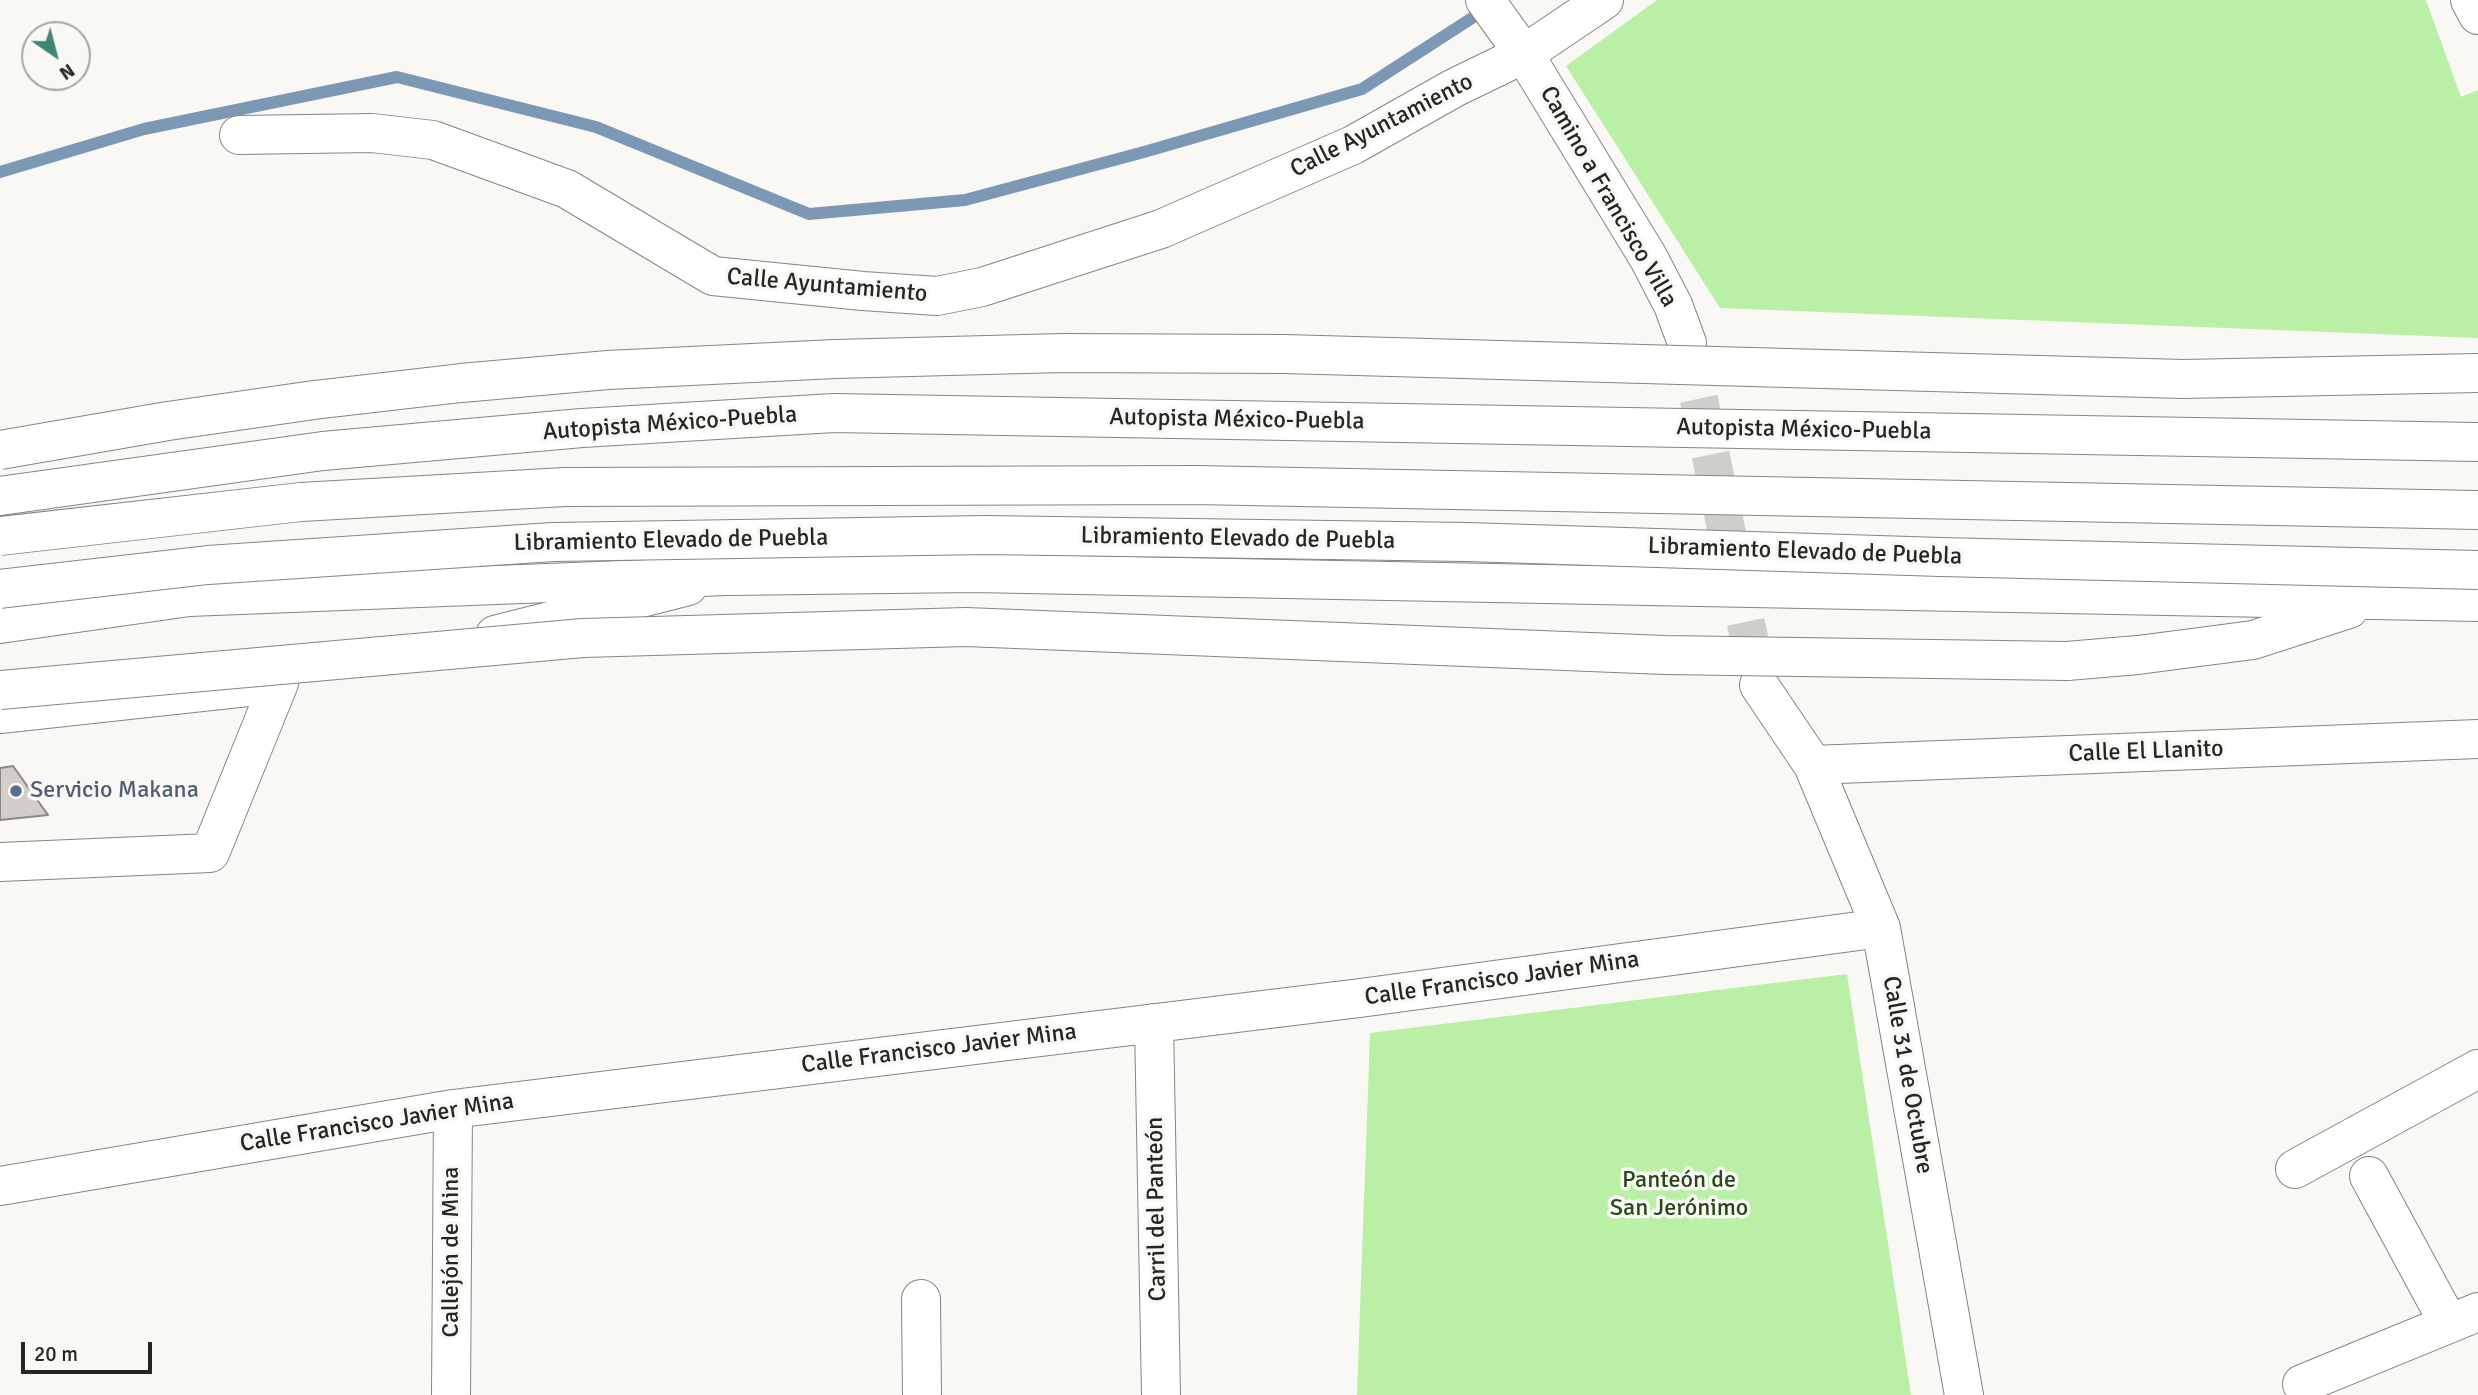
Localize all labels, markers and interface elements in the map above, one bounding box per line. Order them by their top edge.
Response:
north arrow [21,21,91,91]
text: N [55,58,79,85]
street label: Calle Ayuntamiento [1286,68,1478,184]
street label: Camino a Francisco Villa [1533,81,1683,313]
street label: Calle Ayuntamiento [726,263,928,309]
street label: Autopista México-Puebla [542,401,798,447]
street label: Autopista México-Puebla [1109,403,1365,437]
street label: Autopista México-Puebla [1676,413,1932,447]
street label: Libramiento Elevado de Puebla [1080,522,1396,556]
street label: Libramiento Elevado de Puebla [513,524,829,558]
street label: Libramiento Elevado de Puebla [1647,532,1963,572]
street label: Calle El Llanito [2068,735,2224,769]
place label: Servicio Makana [30,777,199,805]
marker: Servicio Makana [8,783,24,799]
street label: Calle Francisco Javier Mina [1363,945,1641,1013]
street label: Calle 31 de Octubre [1875,974,1939,1176]
street label: Calle Francisco Javier Mina [800,1018,1078,1080]
street label: Calle Francisco Javier Mina [238,1087,516,1159]
street label: Carril del Panteón [1141,1116,1173,1302]
street label: Callejón de Mina [438,1167,466,1337]
park label: Panteón de San Jerónimo [1610,1167,1748,1223]
scale bar [24,1328,156,1372]
text: 20 m [34,1341,78,1367]

